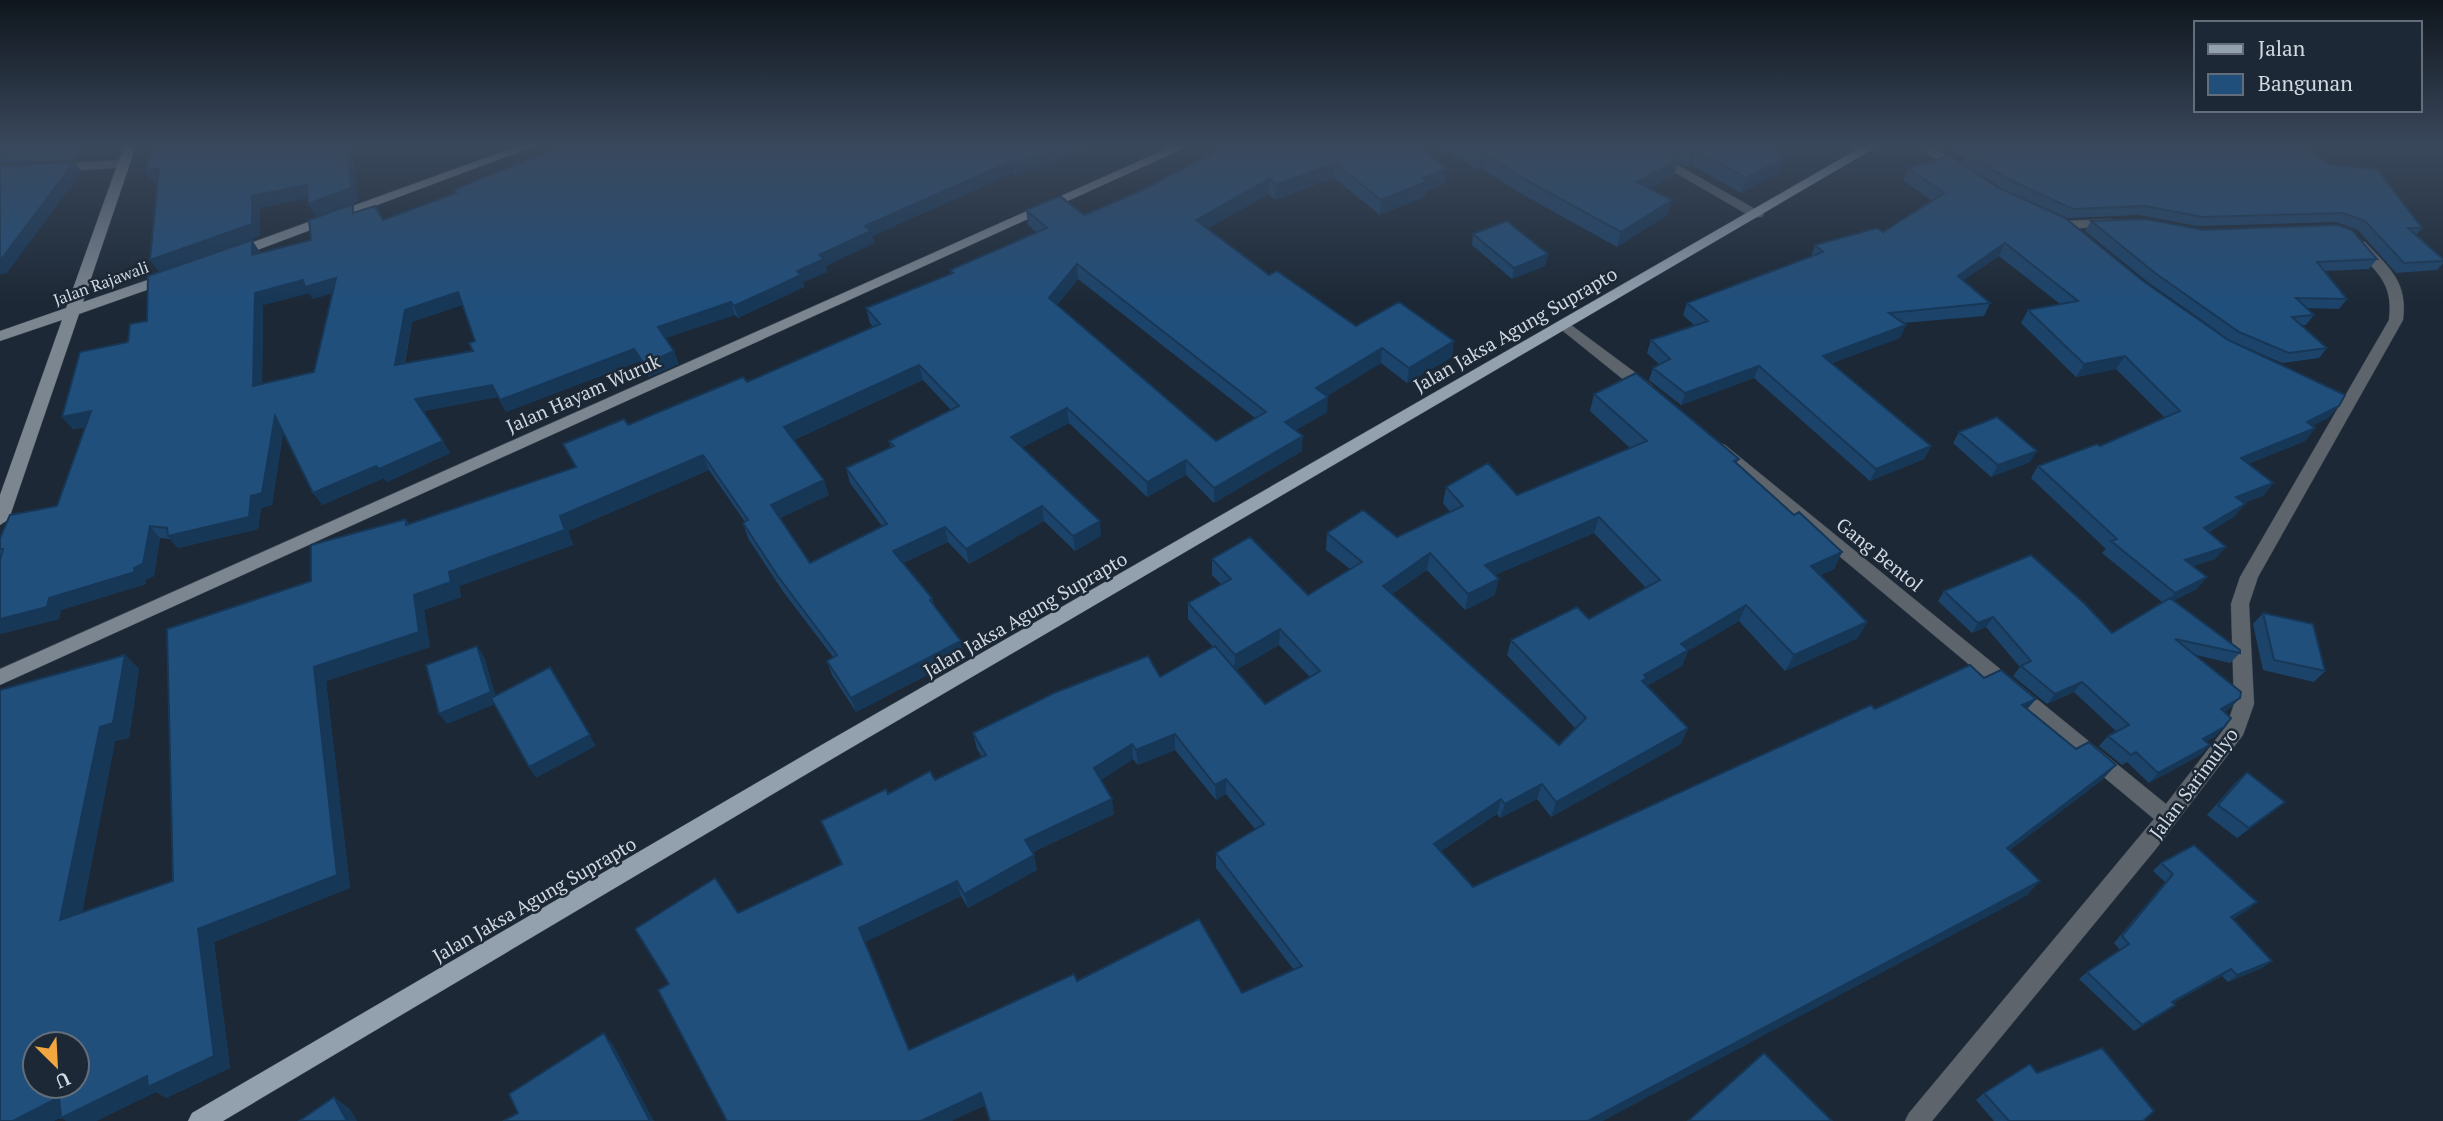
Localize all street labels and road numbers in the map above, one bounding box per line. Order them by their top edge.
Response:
street label: Jalan Rajawali [50,255,152,310]
street label: Jalan Jaksa Agung Suprapto [1409,260,1621,398]
street label: Jalan Hayam Wuruk [502,348,664,438]
street label: Gang Bentol [1832,511,1928,597]
street label: Jalan Jaksa Agung Suprapto [919,545,1131,683]
street label: Jalan Sarimulyo [2143,722,2243,844]
street label: Jalan Jaksa Agung Suprapto [428,830,640,968]

